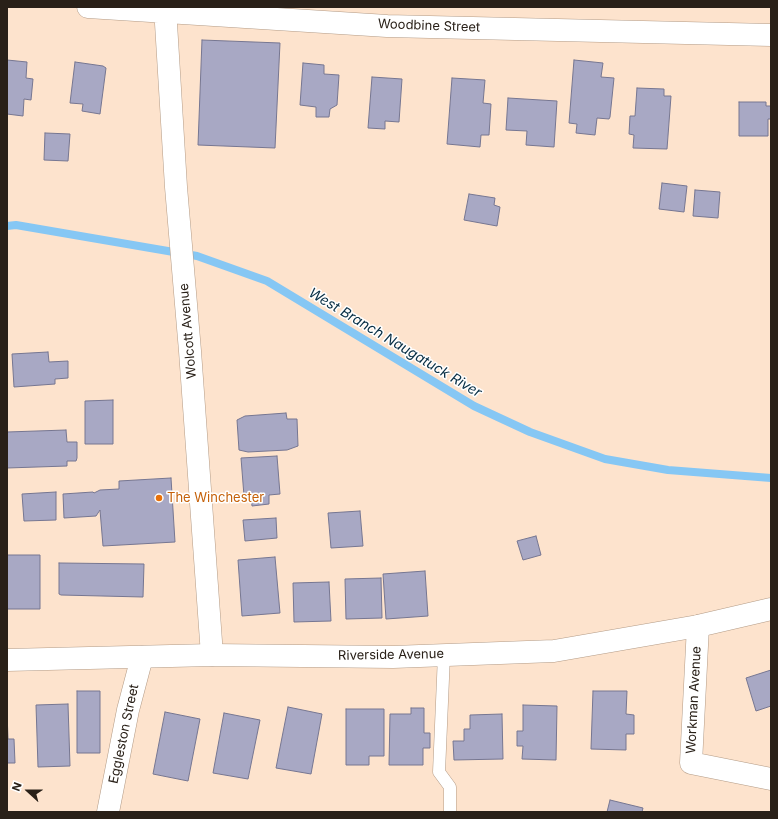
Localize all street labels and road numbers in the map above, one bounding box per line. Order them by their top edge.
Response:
street label: Woodbine Street [378,16,480,36]
street label: Wolcott Avenue [176,283,200,379]
street label: Riverside Avenue [338,646,444,664]
street label: Workman Avenue [683,646,705,754]
street label: Eggleston Street [106,683,142,785]

